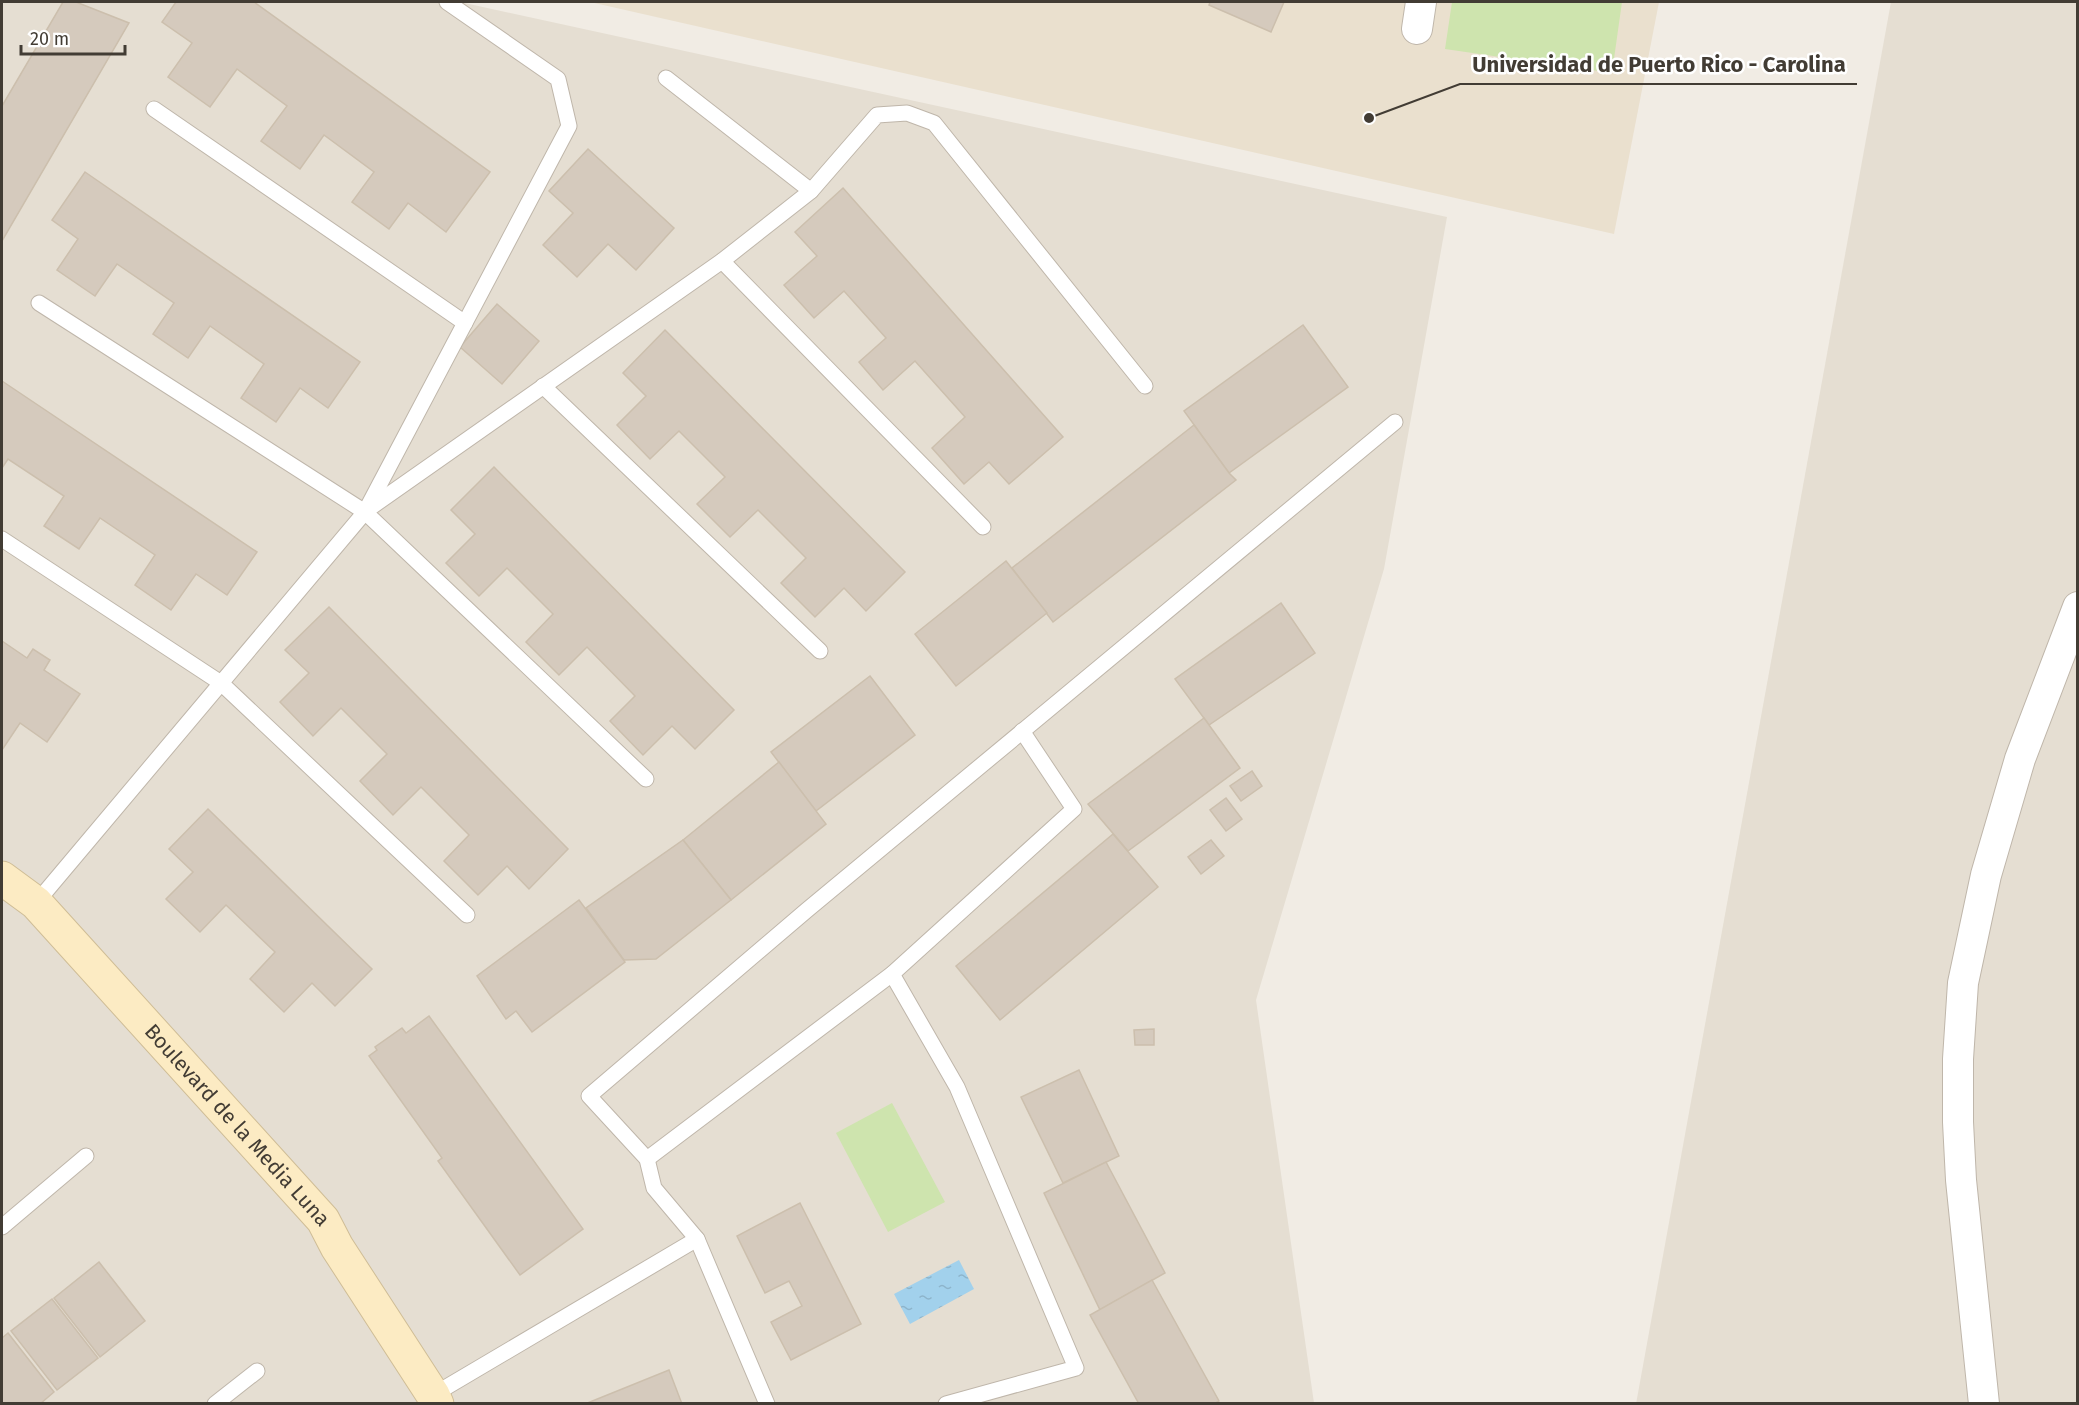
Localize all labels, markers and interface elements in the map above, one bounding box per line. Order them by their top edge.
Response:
scale bar [21,18,124,56]
text: 20 m [30,28,69,50]
callout: Universidad de Puerto Rico - Carolina [1460,44,1857,84]
text: Universidad de Puerto Rico - Carolina [1472,51,1846,78]
street label: Boulevard de la Media Luna [139,1019,335,1232]

